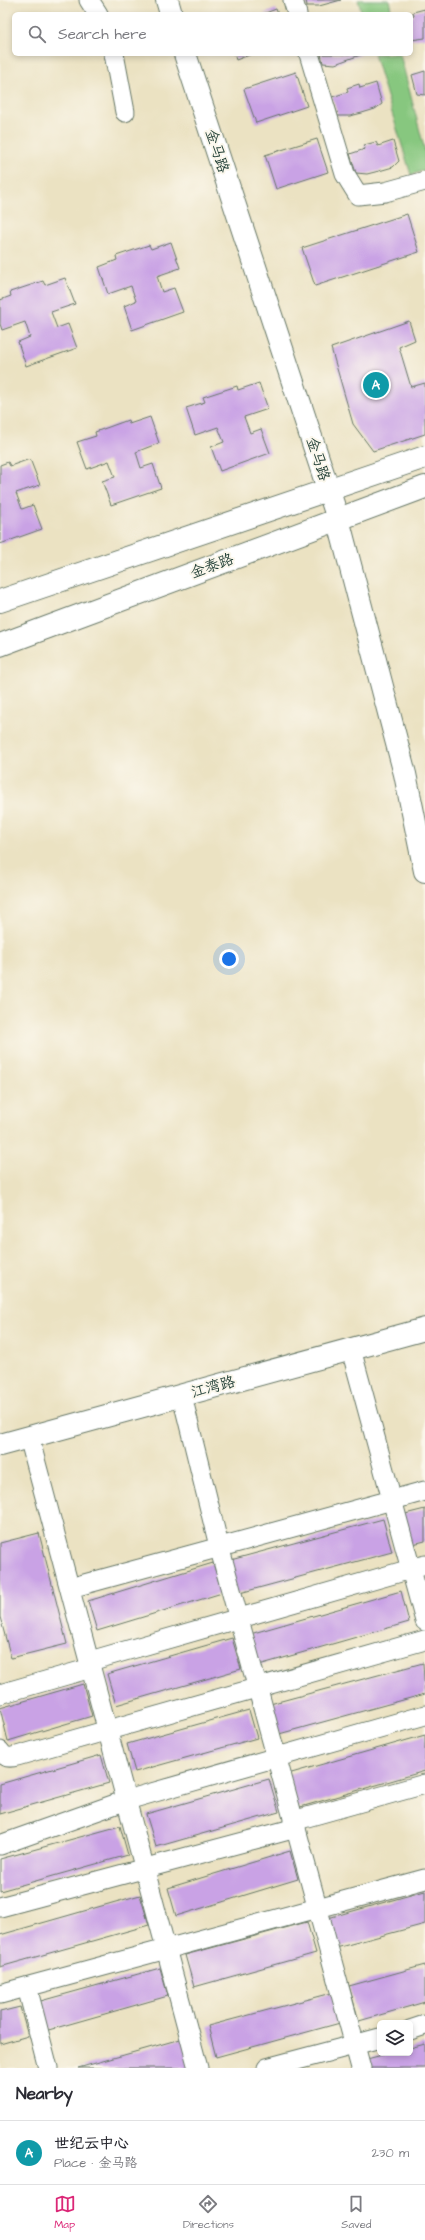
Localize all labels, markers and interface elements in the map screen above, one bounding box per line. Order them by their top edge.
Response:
search box [12,12,413,56]
icon: search [26,23,48,45]
text: Search here [58,24,147,45]
street label: 金马路 [200,126,234,176]
pin: A [363,370,389,400]
street label: 金马路 [301,434,335,484]
street label: 金泰路 [187,548,237,584]
your location [219,949,239,969]
street label: 江湾路 [189,1371,237,1403]
map controls [377,2020,413,2056]
button: layers [377,2020,413,2056]
text: Nearby [16,2082,73,2106]
text: 世纪云中心 [54,2133,129,2154]
text: A [25,2144,33,2162]
text: 230 m [371,2144,409,2162]
text: Place · 金马路 [54,2154,137,2172]
tab: Map [54,2193,76,2232]
tab: Directions [183,2193,234,2232]
tab: Saved [341,2193,371,2232]

